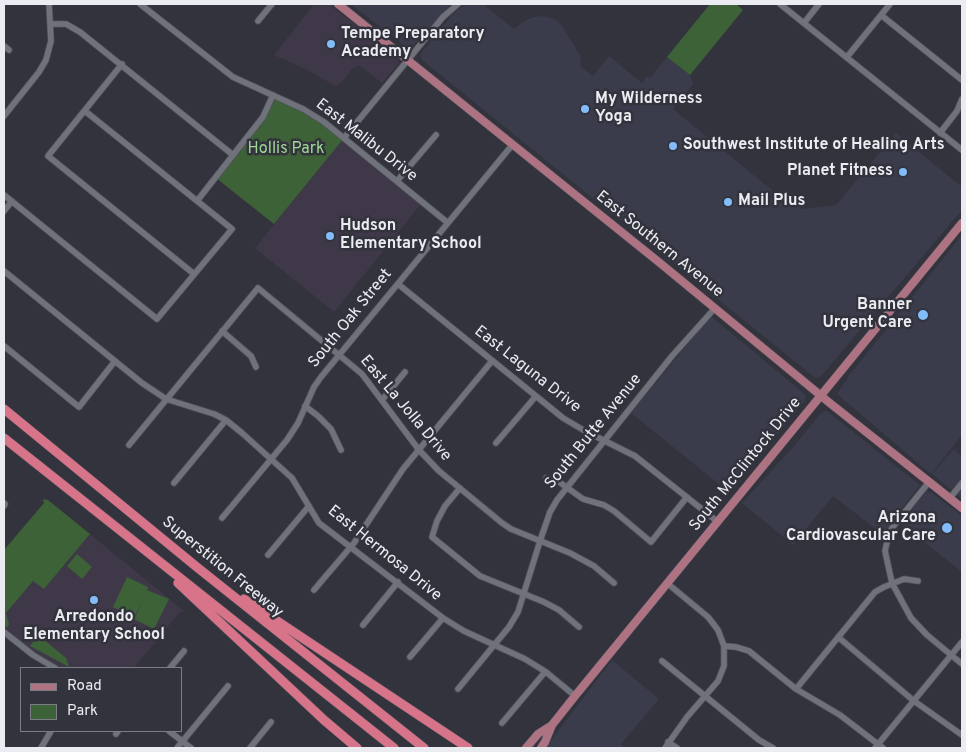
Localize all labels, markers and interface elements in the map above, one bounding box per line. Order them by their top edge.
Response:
place label: Tempe Preparatory Academy [341,25,484,63]
marker: Tempe Preparatory Academy [325,38,337,50]
place label: My Wilderness Yoga [595,90,703,128]
street label: East Malibu Drive [311,95,421,187]
marker: My Wilderness Yoga [579,103,591,115]
place label: Southwest Institute of Healing Arts [683,136,945,156]
park label: Hollis Park [248,140,324,160]
marker: Southwest Institute of Healing Arts [667,140,679,152]
place label: Planet Fitness [787,162,893,182]
marker: Planet Fitness [897,166,909,178]
street label: East Southern Avenue [591,188,727,302]
place label: Mail Plus [738,192,805,212]
marker: Mail Plus [722,196,734,208]
place label: Hudson Elementary School [340,217,482,255]
marker: Hudson Elementary School [324,230,336,242]
street label: South Oak Street [305,266,397,372]
place label: Banner Urgent Care [822,296,912,334]
marker: Banner Urgent Care [916,308,930,322]
street label: East Laguna Drive [470,322,584,418]
street label: East La Jolla Drive [355,352,455,466]
street label: South Butte Avenue [542,370,646,494]
street label: South McClintock Drive [686,394,806,536]
street label: East Hermosa Drive [323,502,445,606]
place label: Arizona Cardiovascular Care [786,509,936,547]
street label: Superstition Freeway [157,513,287,623]
marker: Arizona Cardiovascular Care [940,521,954,535]
marker: Arredondo Elementary School [88,594,100,606]
place label: Arredondo Elementary School [23,608,165,646]
legend [20,667,182,732]
text: Road [67,677,102,696]
text: Park [67,702,98,721]

